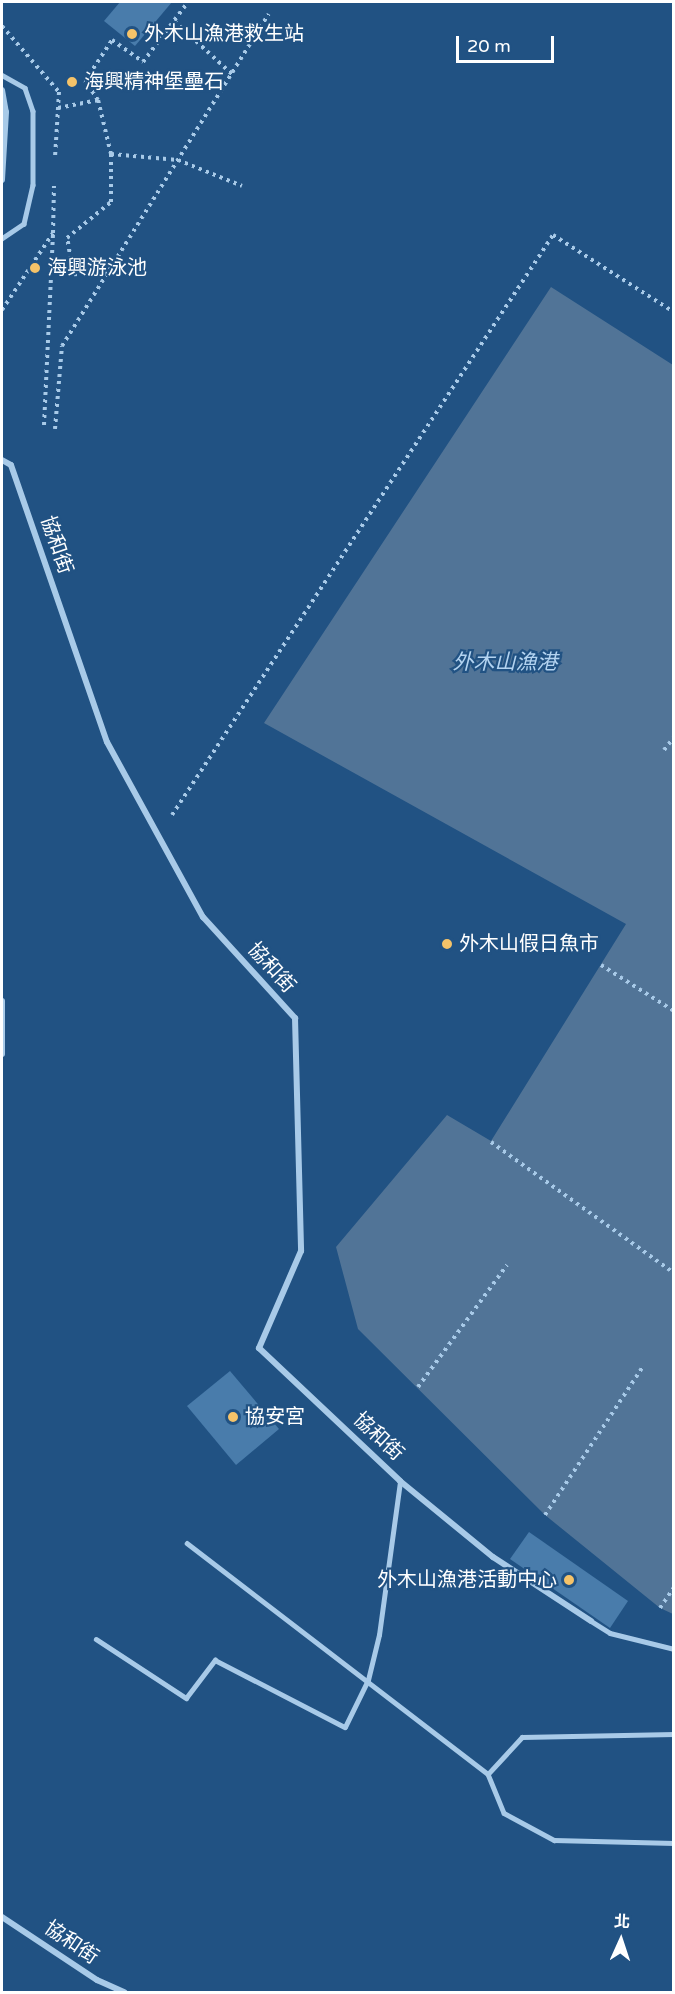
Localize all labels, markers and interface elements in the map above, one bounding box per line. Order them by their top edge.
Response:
place label: 外木山漁港救生站 [144,22,304,46]
scale bar [459,24,556,62]
marker: 外木山漁港救生站 [125,27,139,41]
text: 20 m [467,35,511,57]
place label: 海興精神堡壘石 [84,70,224,94]
marker: 海興精神堡壘石 [65,75,79,89]
place label: 海興游泳池 [47,256,147,280]
marker: 海興游泳池 [28,261,42,275]
street label: 協和街 [35,513,77,577]
water label: 外木山漁港 [453,650,557,676]
place label: 外木山假日魚市 [459,932,599,956]
marker: 外木山假日魚市 [440,937,454,951]
street label: 協和街 [242,938,300,998]
place label: 協安宮 [245,1405,305,1429]
street label: 協和街 [348,1408,408,1466]
marker: 協安宮 [226,1410,240,1424]
place label: 外木山漁港活動中心 [377,1568,557,1592]
marker: 外木山漁港活動中心 [562,1573,576,1587]
north arrow [591,1910,651,1970]
text: 北 [613,1912,630,1932]
street label: 協和街 [39,1916,103,1970]

